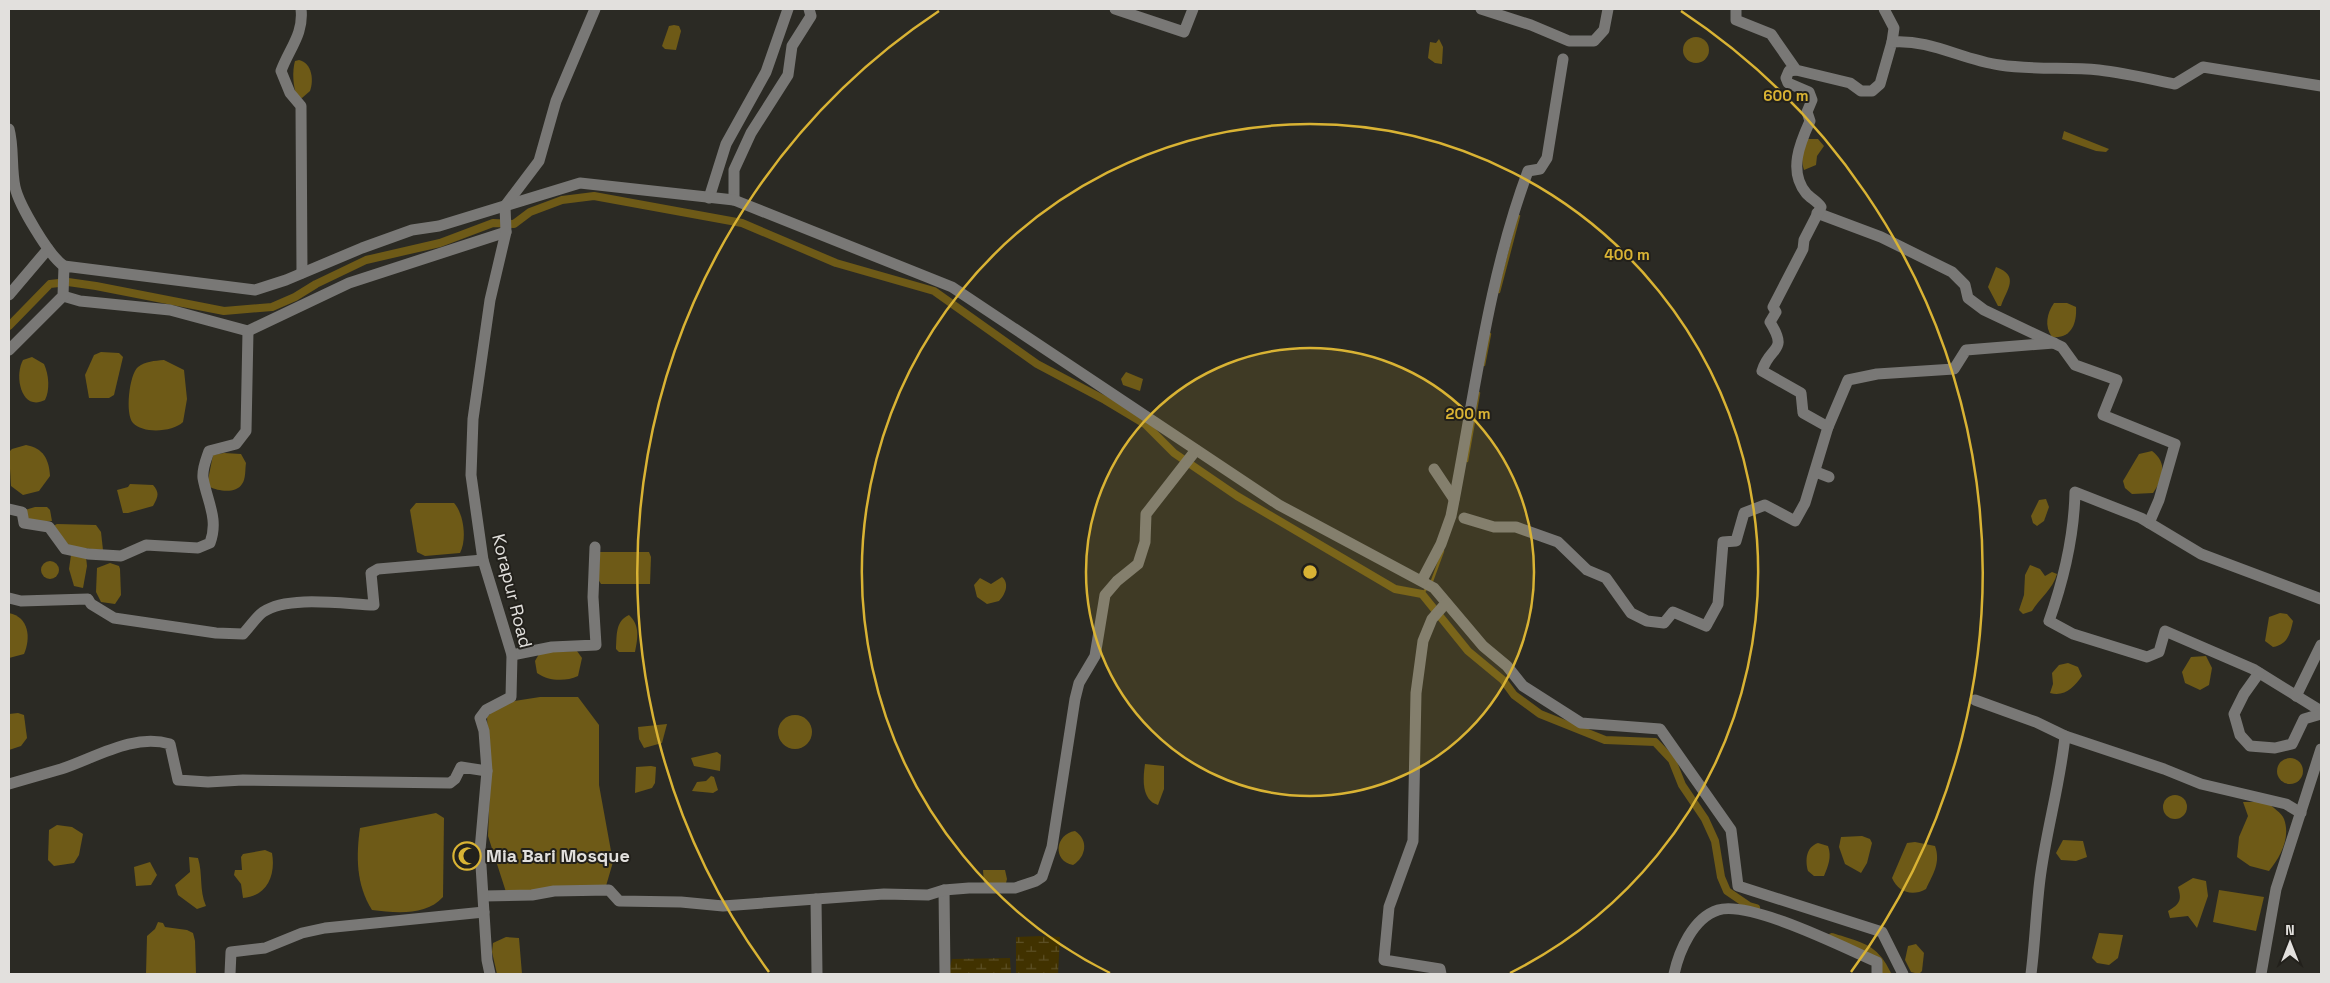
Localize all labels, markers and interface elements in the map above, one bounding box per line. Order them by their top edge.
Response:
text: 600 m [1763,86,1809,105]
text: 400 m [1604,245,1650,264]
text: 200 m [1446,404,1490,423]
street label: Korapur Road [487,531,538,650]
centre of rings [1301,563,1319,581]
mosque icon: Mia Bari Mosque [452,841,482,871]
place label: Mia Bari Mosque [486,844,630,867]
north arrow [2265,918,2315,968]
text: N [2285,921,2295,939]

